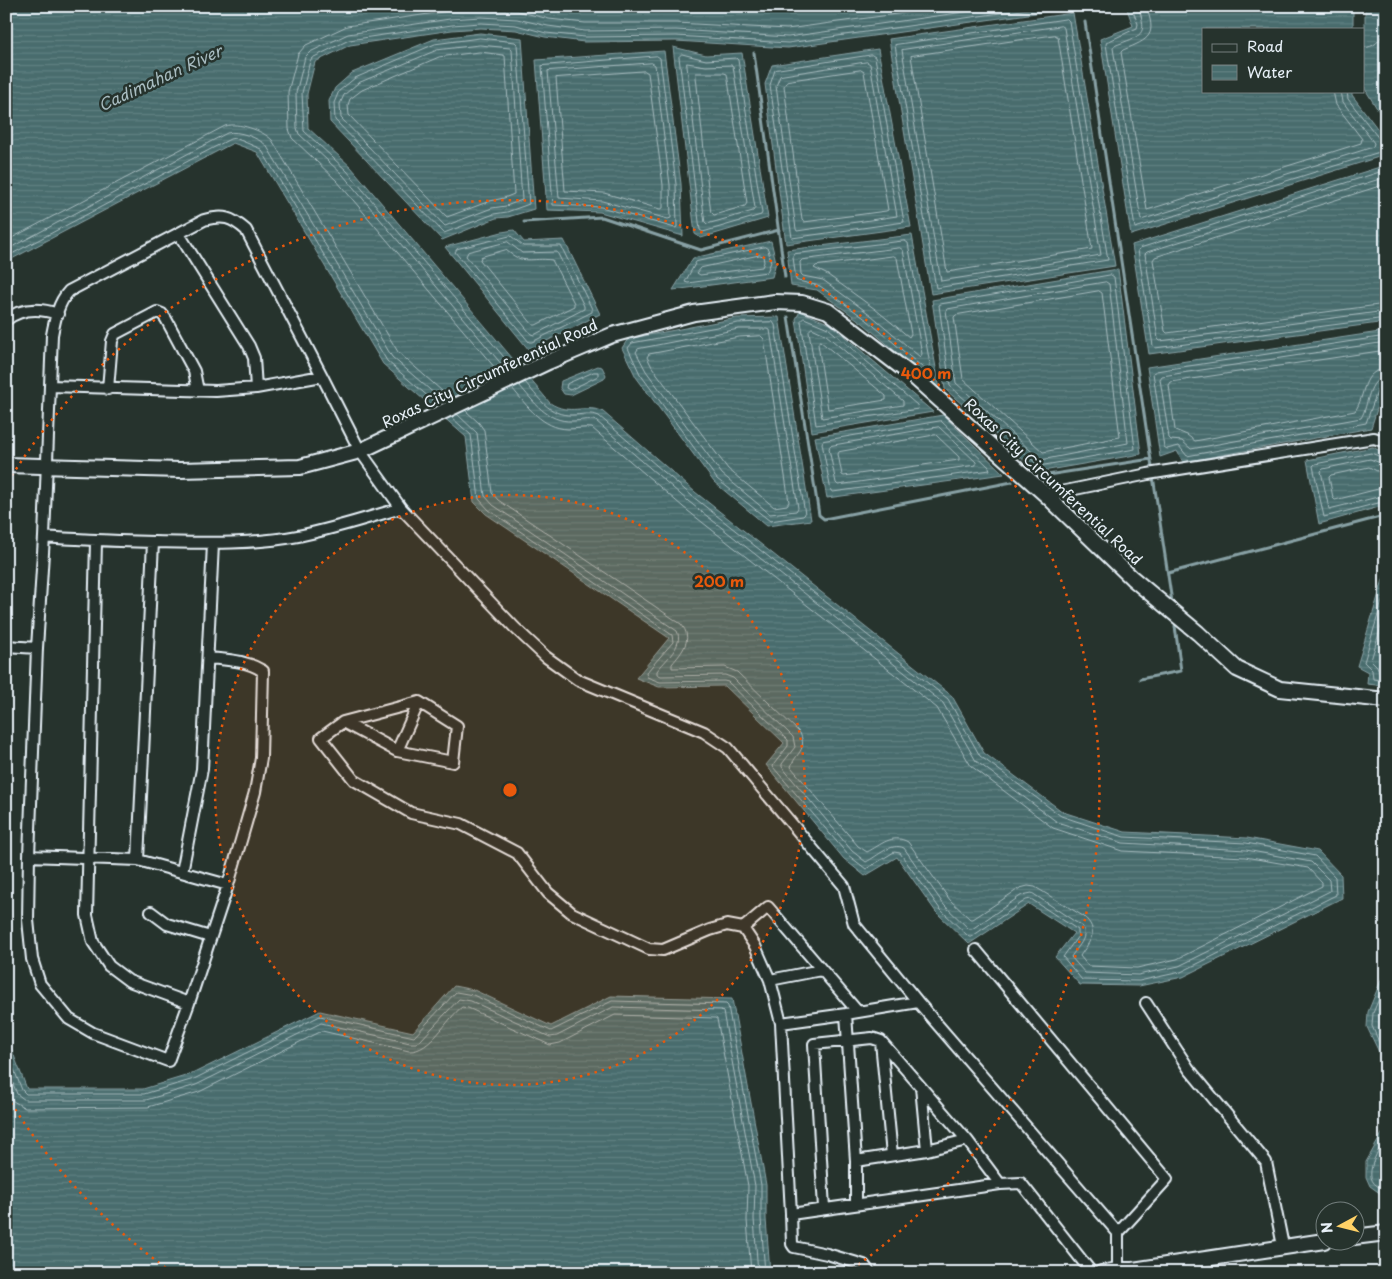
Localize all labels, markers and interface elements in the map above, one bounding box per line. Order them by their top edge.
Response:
legend [1202,28,1364,92]
text: Road [1247,34,1283,57]
water label: Cadimahan River [94,37,228,116]
text: Water [1247,60,1292,83]
street label: Roxas City Circumferential Road [378,312,601,433]
text: 400 m [901,361,951,384]
street label: Roxas City Circumferential Road [960,392,1148,570]
text: 200 m [694,569,744,592]
centre of rings [501,781,519,799]
north arrow [1314,1202,1364,1252]
text: N [1316,1221,1338,1234]

